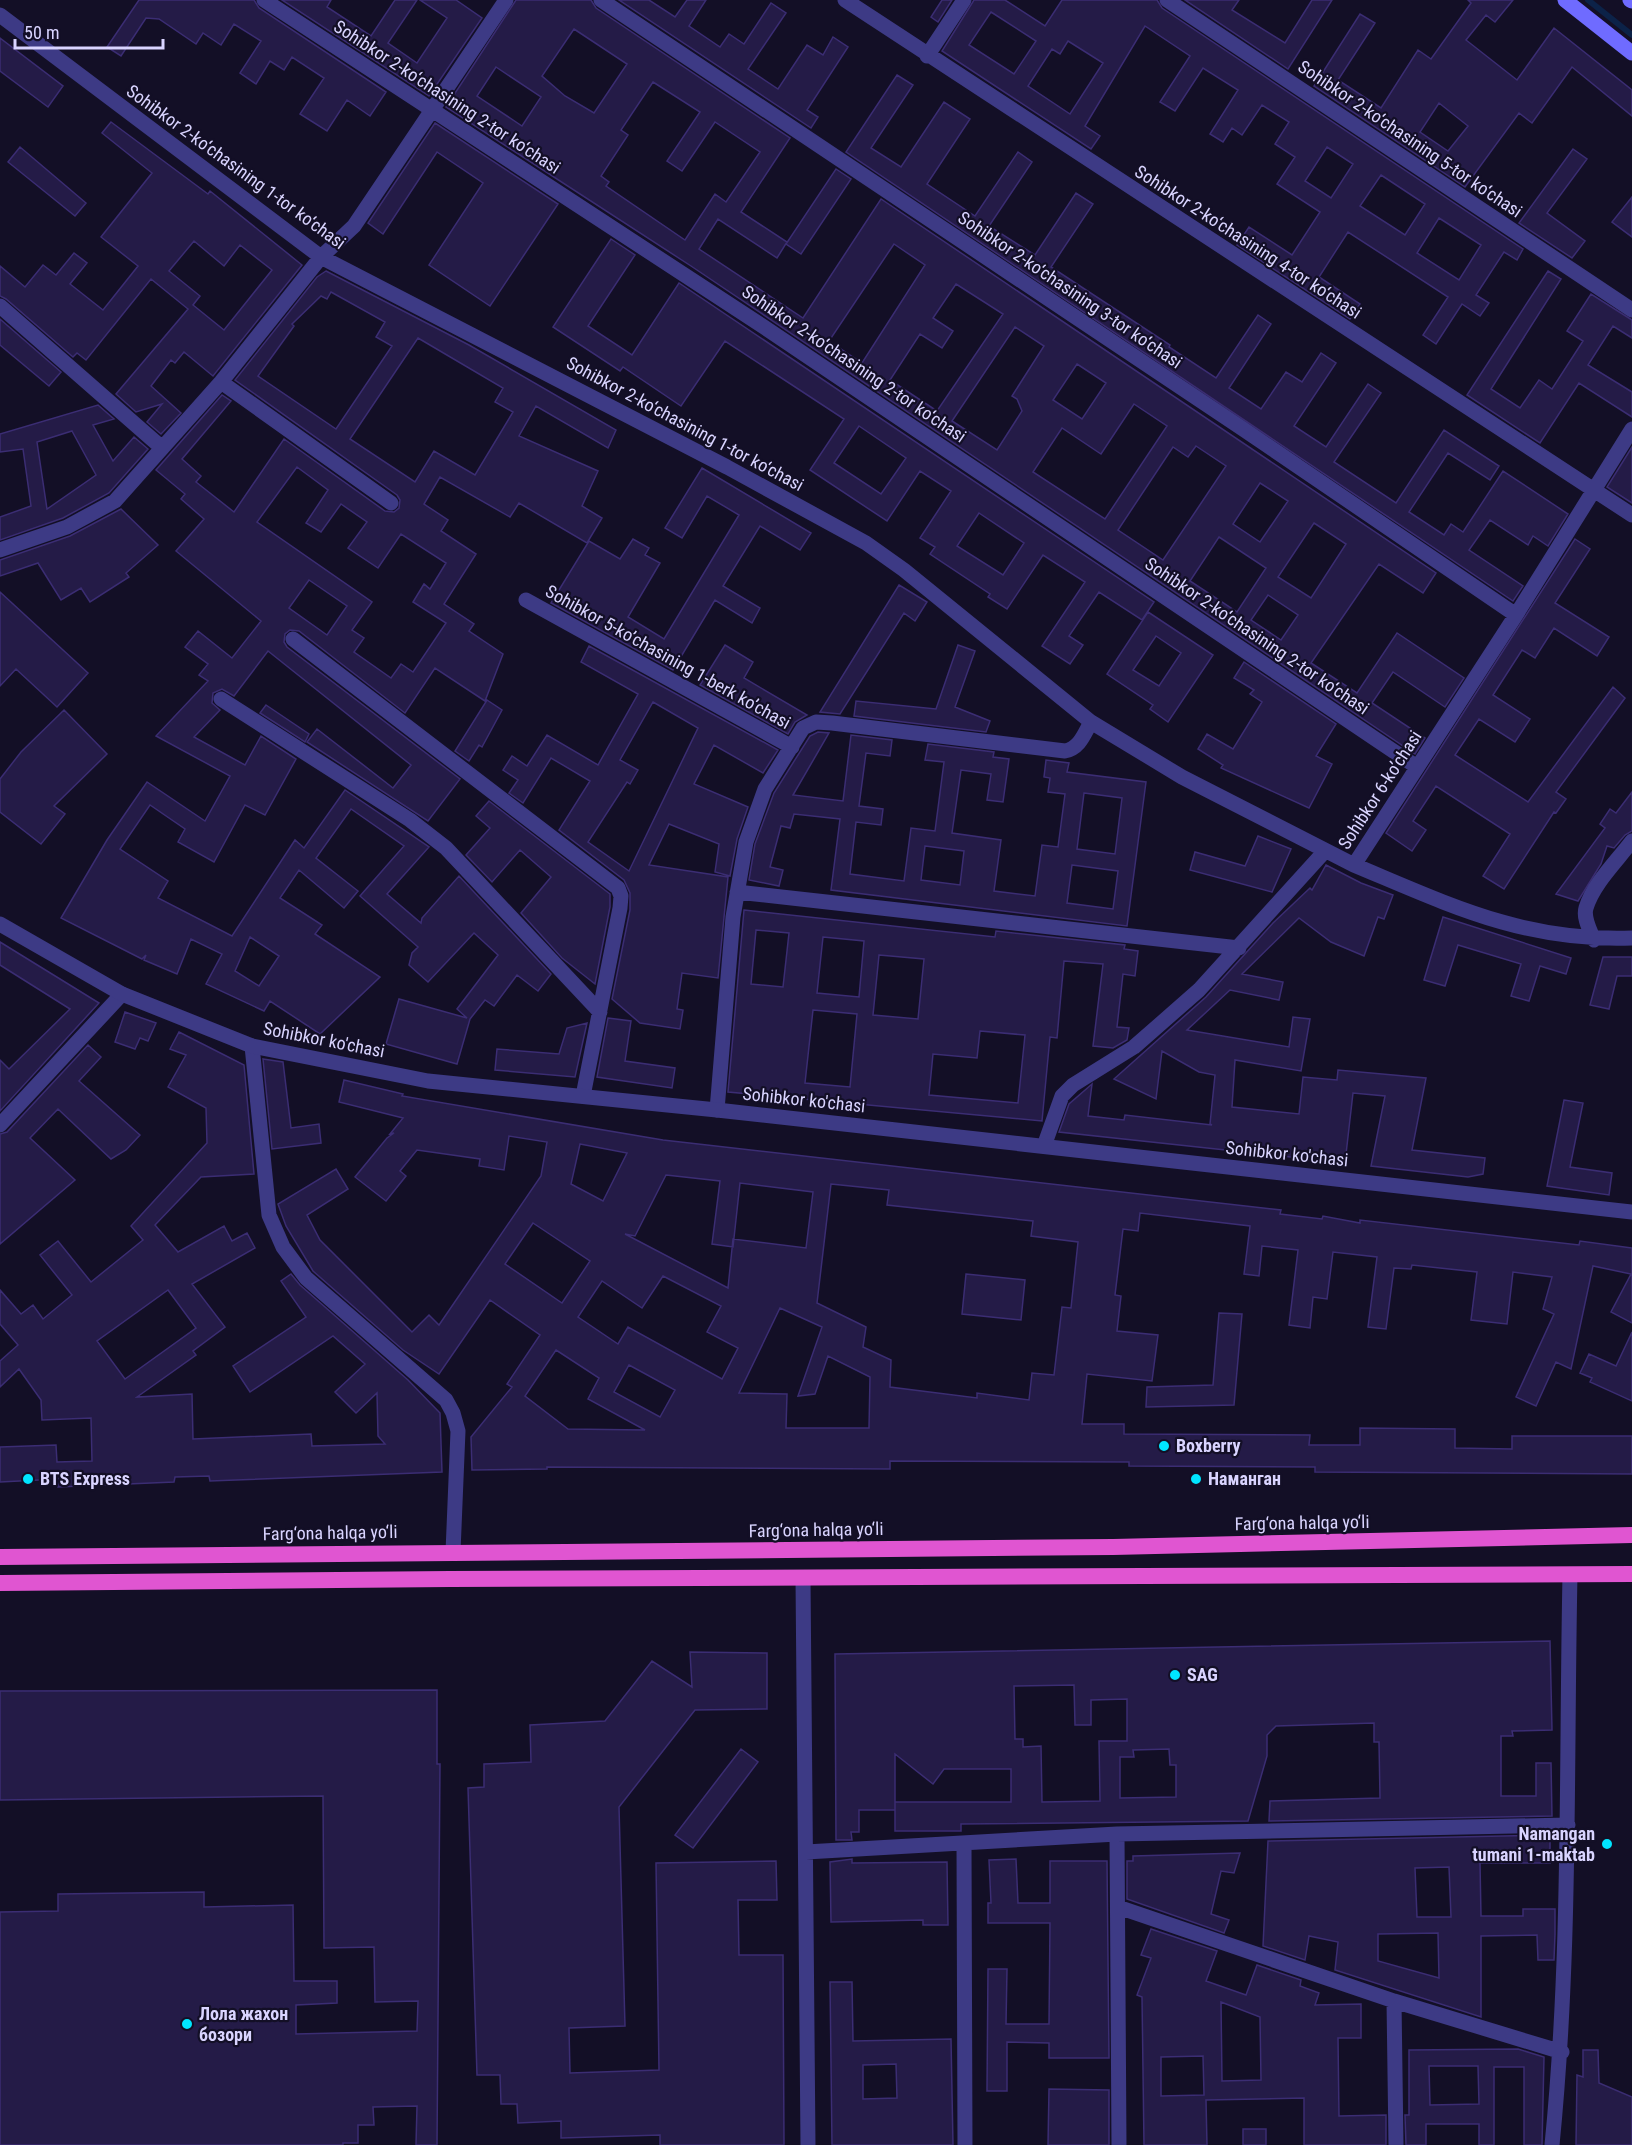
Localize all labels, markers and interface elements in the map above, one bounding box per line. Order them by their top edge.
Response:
scale bar [15,12,164,50]
street label: Sohibkor 2-ko‘chasining 2-tor ko‘chasi [330,15,564,178]
text: 50 m [24,22,59,43]
street label: Sohibkor 2-ko‘chasining 5-tor ko‘chasi [1294,56,1526,222]
street label: Sohibkor 2-ko‘chasining 1-tor ko‘chasi [123,80,350,253]
street label: Sohibkor 2-ko‘chasining 4-tor ko‘chasi [1131,160,1365,323]
street label: Sohibkor 2-ko‘chasining 3-tor ko‘chasi [954,207,1186,373]
street label: Sohibkor 2-ko‘chasining 2-tor ko‘chasi [738,281,970,447]
street label: Sohibkor 2-ko‘chasining 1-tor ko‘chasi [563,352,807,495]
street label: Sohibkor 2-ko‘chasining 2-tor ko‘chasi [1141,553,1373,719]
street label: Sohibkor 5-koʼchasining 1-berk koʼchasi [542,580,794,733]
street label: Sohibkor 6-koʼchasi [1333,727,1426,853]
street label: Sohibkor ko'chasi [262,1017,387,1062]
street label: Sohibkor ko'chasi [742,1083,867,1116]
street label: Sohibkor ko'chasi [1225,1137,1350,1170]
place label: Boxberry [1176,1435,1241,1456]
marker: Boxberry [1157,1439,1171,1453]
place label: BTS Express [40,1468,130,1489]
place label: Наманган [1208,1468,1281,1489]
marker: BTS Express [21,1472,35,1486]
marker: Наманган [1189,1472,1203,1486]
street label: Farg‘ona halqa yo‘li [1234,1511,1370,1534]
street label: Farg‘ona halqa yo‘li [748,1518,884,1541]
street label: Farg‘ona halqa yo‘li [262,1521,398,1544]
place label: SAG [1187,1664,1218,1685]
marker: SAG [1168,1668,1182,1682]
place label: Namangan tumani 1-maktab [1472,1823,1595,1865]
marker: Namangan tumani 1-maktab [1600,1837,1614,1851]
place label: Лола жахон бозори [199,2003,288,2045]
marker: Лола жахон бозори [180,2017,194,2031]

